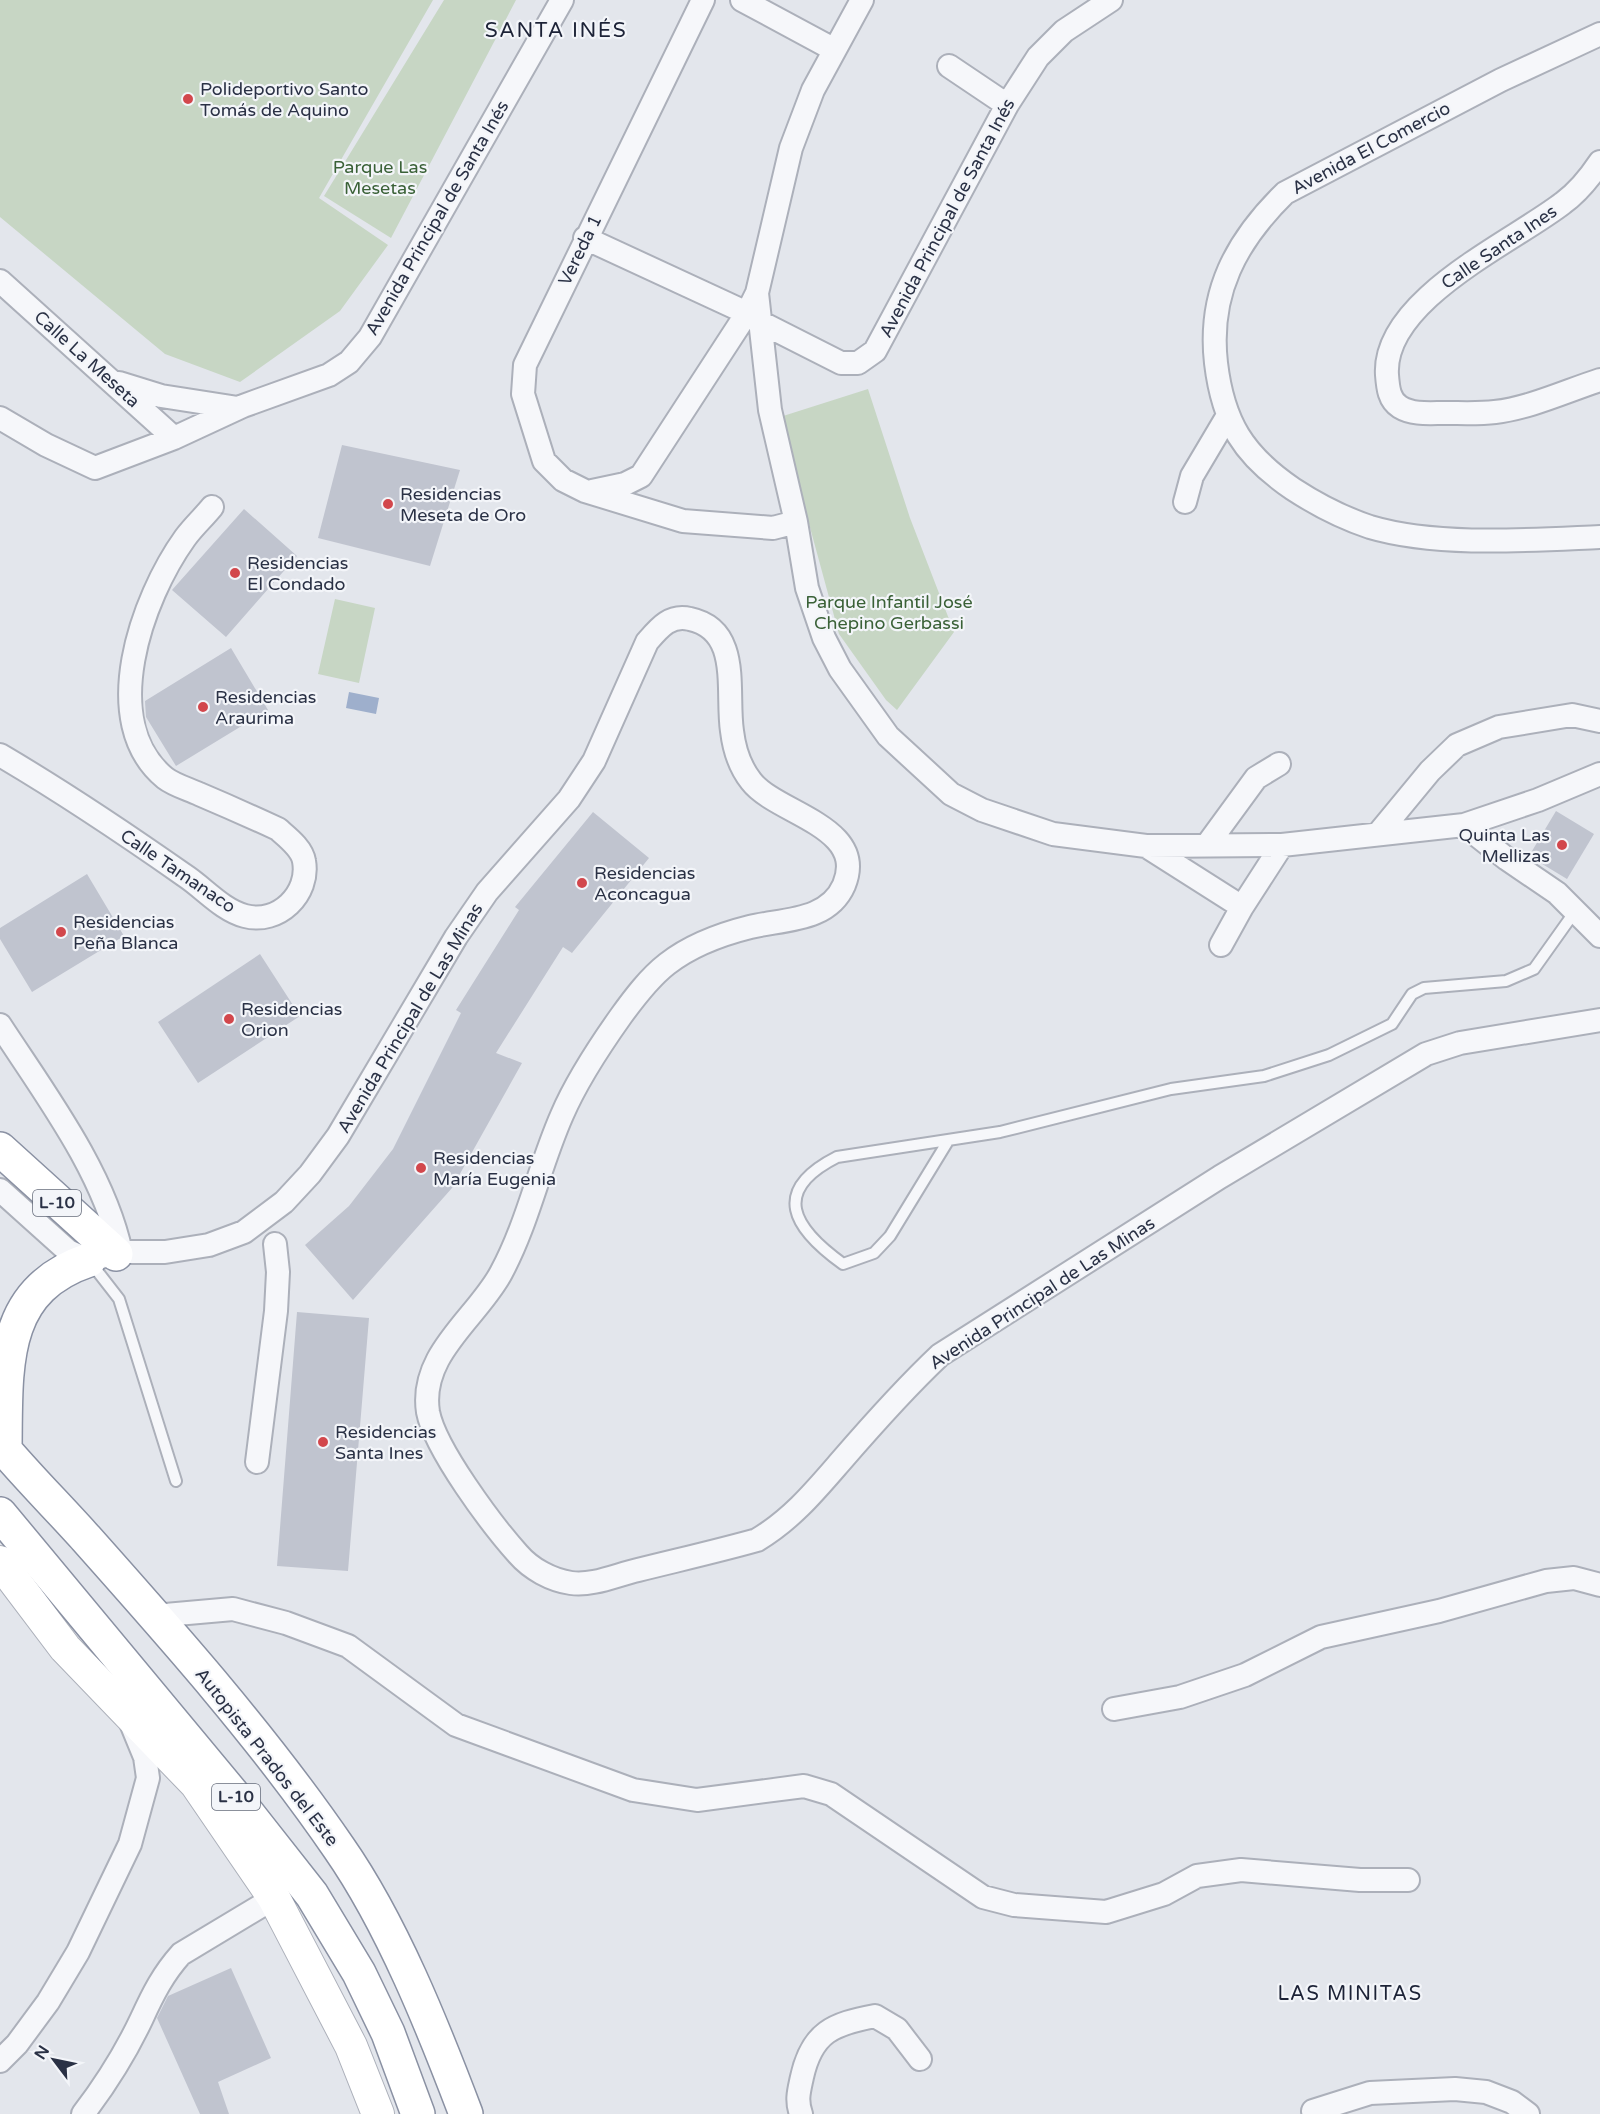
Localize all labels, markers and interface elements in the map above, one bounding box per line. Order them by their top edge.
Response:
district label: SANTA INÉS [485,18,627,43]
place label: Polideportivo Santo Tomás de Aquino [200,78,369,121]
marker: Polideportivo Santo Tomás de Aquino [181,92,195,106]
street label: Avenida Principal de Santa Inés [874,95,1020,341]
street label: Avenida Principal de Santa Inés [361,97,513,339]
street label: Avenida El Comercio [1288,97,1454,199]
park label: Parque Las Mesetas [333,156,427,199]
street label: Calle Santa Ines [1437,200,1561,294]
street label: Vereda 1 [553,211,607,289]
street label: Calle La Meseta [30,306,144,412]
place label: Residencias Meseta de Oro [400,483,526,526]
marker: Residencias Meseta de Oro [381,497,395,511]
place label: Residencias El Condado [247,552,348,595]
marker: Residencias El Condado [228,566,242,580]
park label: Parque Infantil José Chepino Gerbassi [805,591,973,634]
place label: Residencias Araurima [215,686,316,729]
marker: Residencias Araurima [196,700,210,714]
street label: Calle Tamanaco [116,824,240,918]
place label: Quinta Las Mellizas [1459,824,1550,867]
marker: Quinta Las Mellizas [1555,838,1569,852]
place label: Residencias Aconcagua [594,862,695,905]
marker: Residencias Aconcagua [575,876,589,890]
street label: Avenida Principal de Las Minas [332,899,488,1137]
place label: Residencias Peña Blanca [73,911,178,954]
marker: Residencias Peña Blanca [54,925,68,939]
place label: Residencias Orion [241,998,342,1041]
marker: Residencias Orion [222,1012,236,1026]
place label: Residencias María Eugenia [433,1147,556,1190]
marker: Residencias María Eugenia [414,1161,428,1175]
road number: L-10 [33,1190,81,1216]
street label: Avenida Principal de Las Minas [925,1212,1159,1374]
place label: Residencias Santa Ines [335,1421,436,1464]
marker: Residencias Santa Ines [316,1435,330,1449]
street label: Autopista Prados del Este [191,1664,343,1850]
road number: L-10 [212,1784,260,1810]
district label: LAS MINITAS [1277,1982,1423,2006]
north arrow [24,2030,84,2090]
text: N [30,2042,54,2063]

